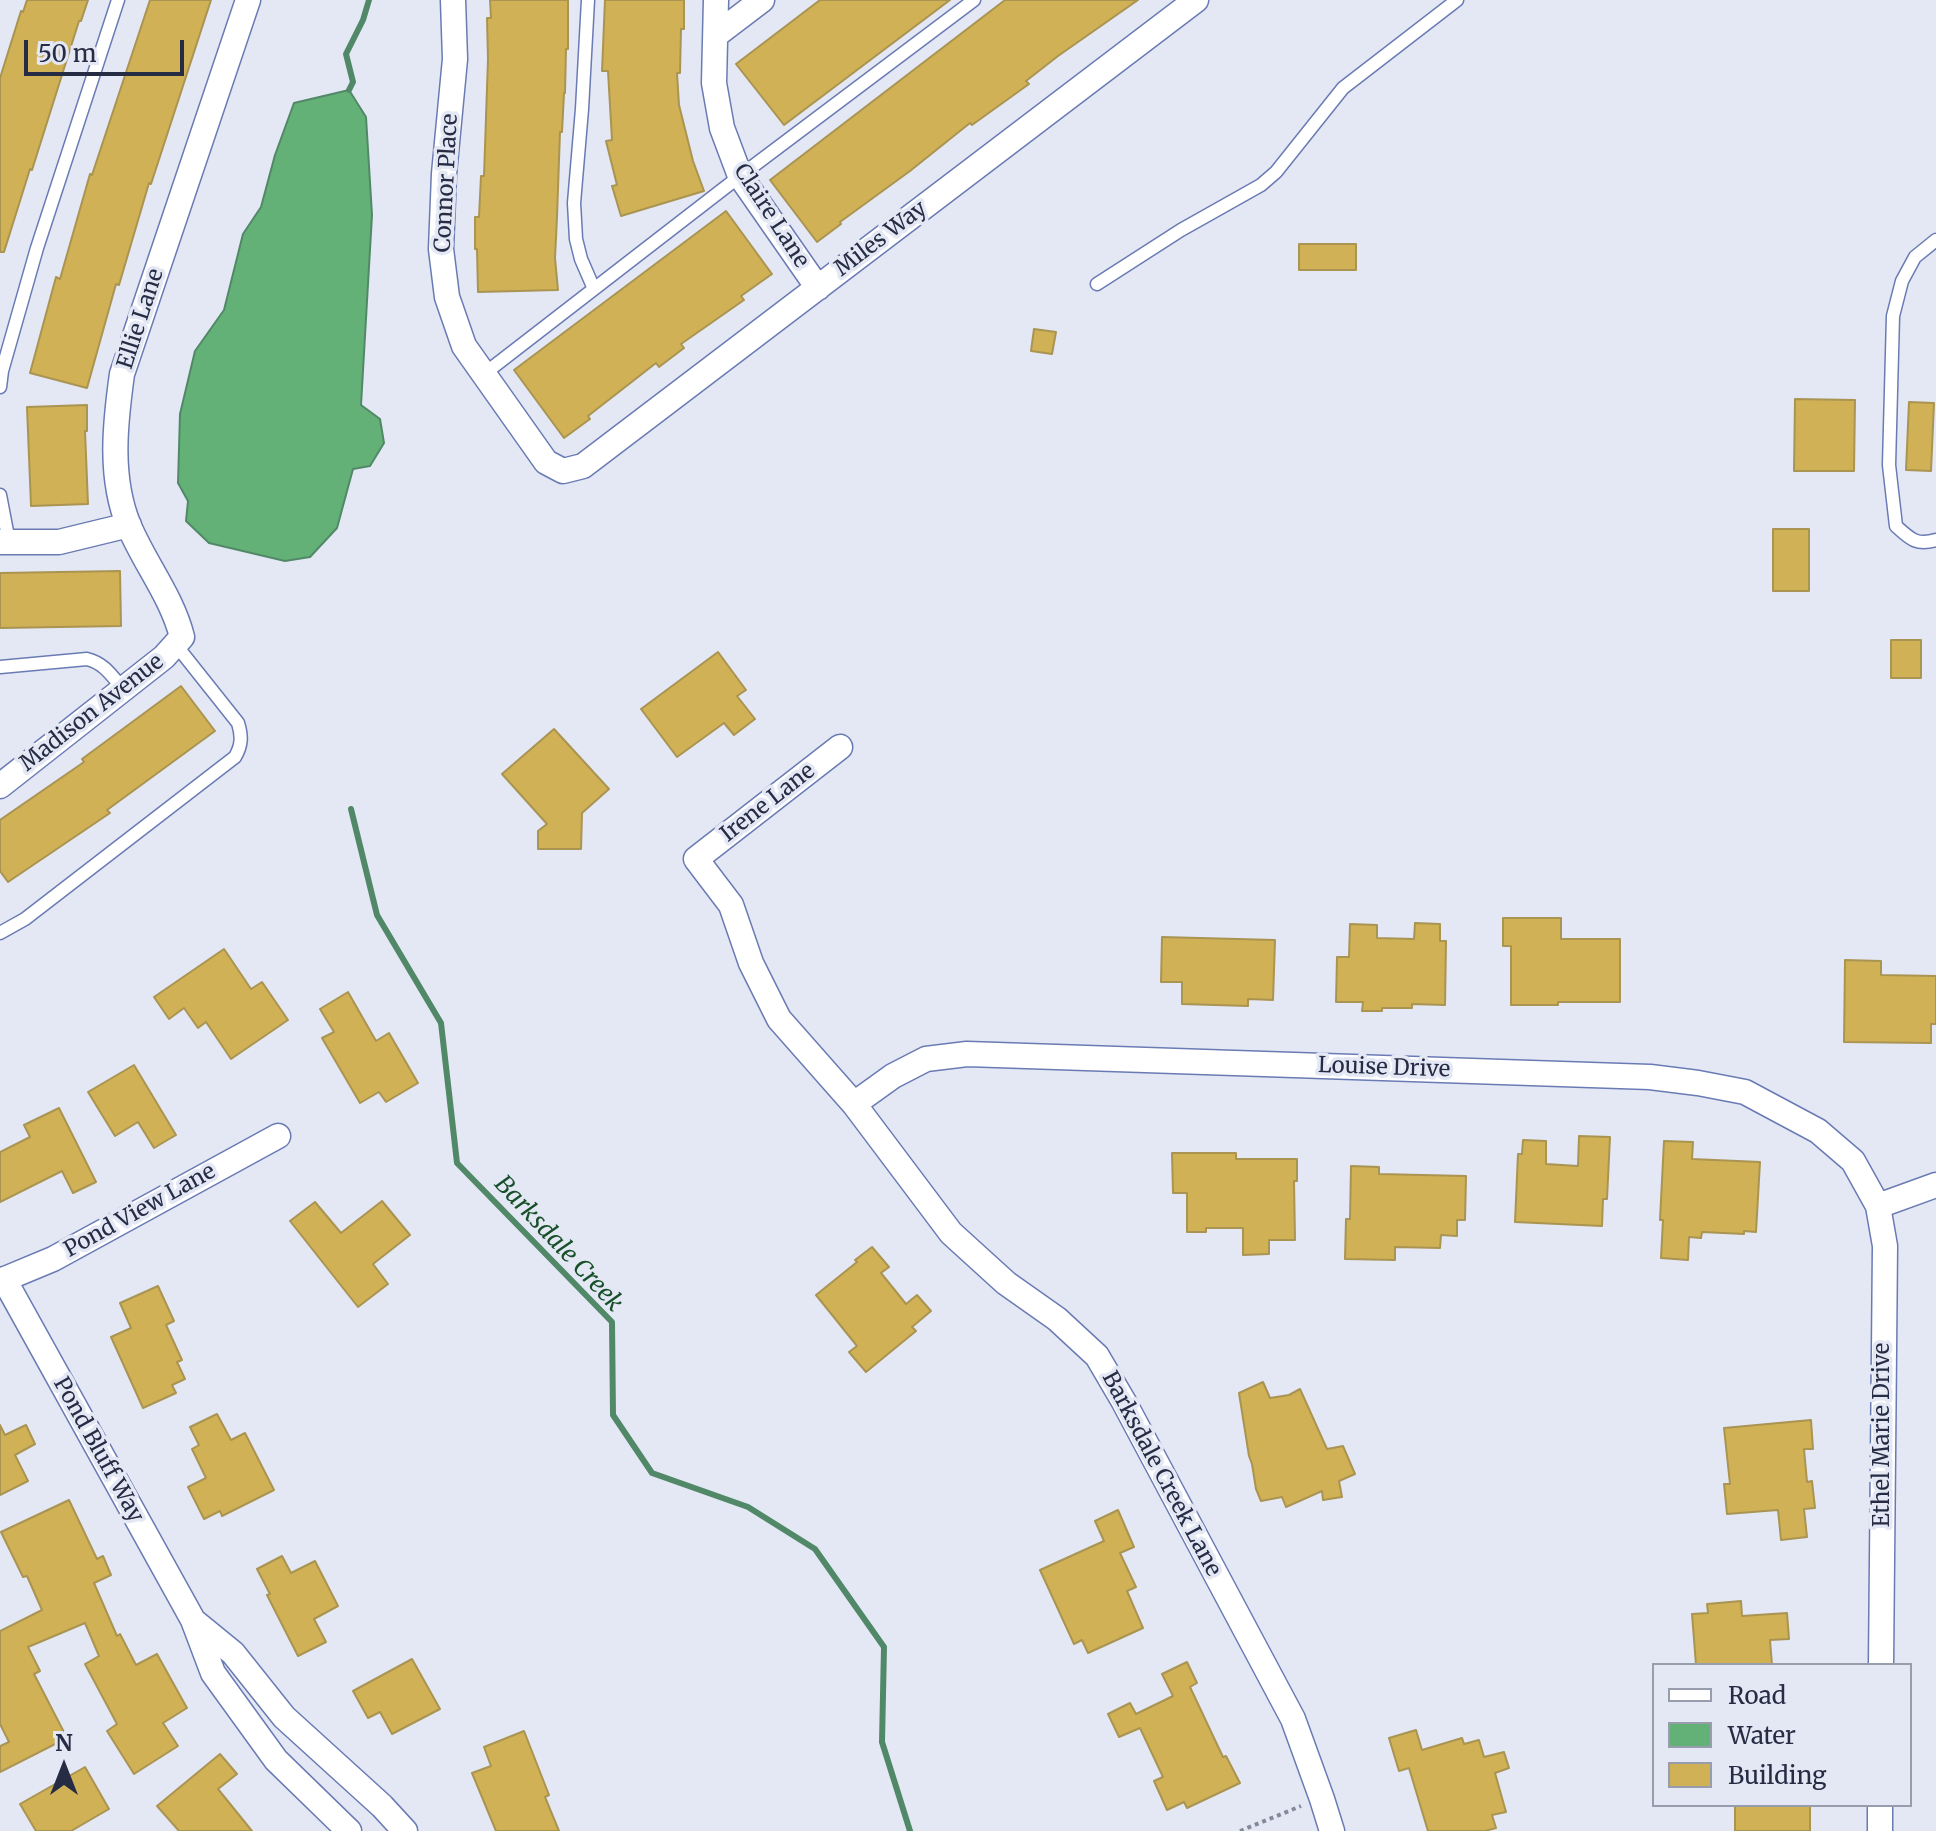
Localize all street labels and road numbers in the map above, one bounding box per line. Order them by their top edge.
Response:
street label: Connor Place [430,113,464,253]
street label: Claire Lane [728,159,814,273]
street label: Miles Way [830,196,932,282]
street label: Ellie Lane [112,266,170,372]
street label: Madison Avenue [15,649,169,777]
street label: Irene Lane [716,758,820,848]
street label: Louise Drive [1317,1053,1451,1083]
street label: Pond View Lane [60,1159,220,1263]
street label: Ethel Marie Drive [1870,1343,1896,1527]
street label: Barksdale Creek Lane [1096,1367,1226,1581]
street label: Pond Bluff Way [47,1373,149,1527]

